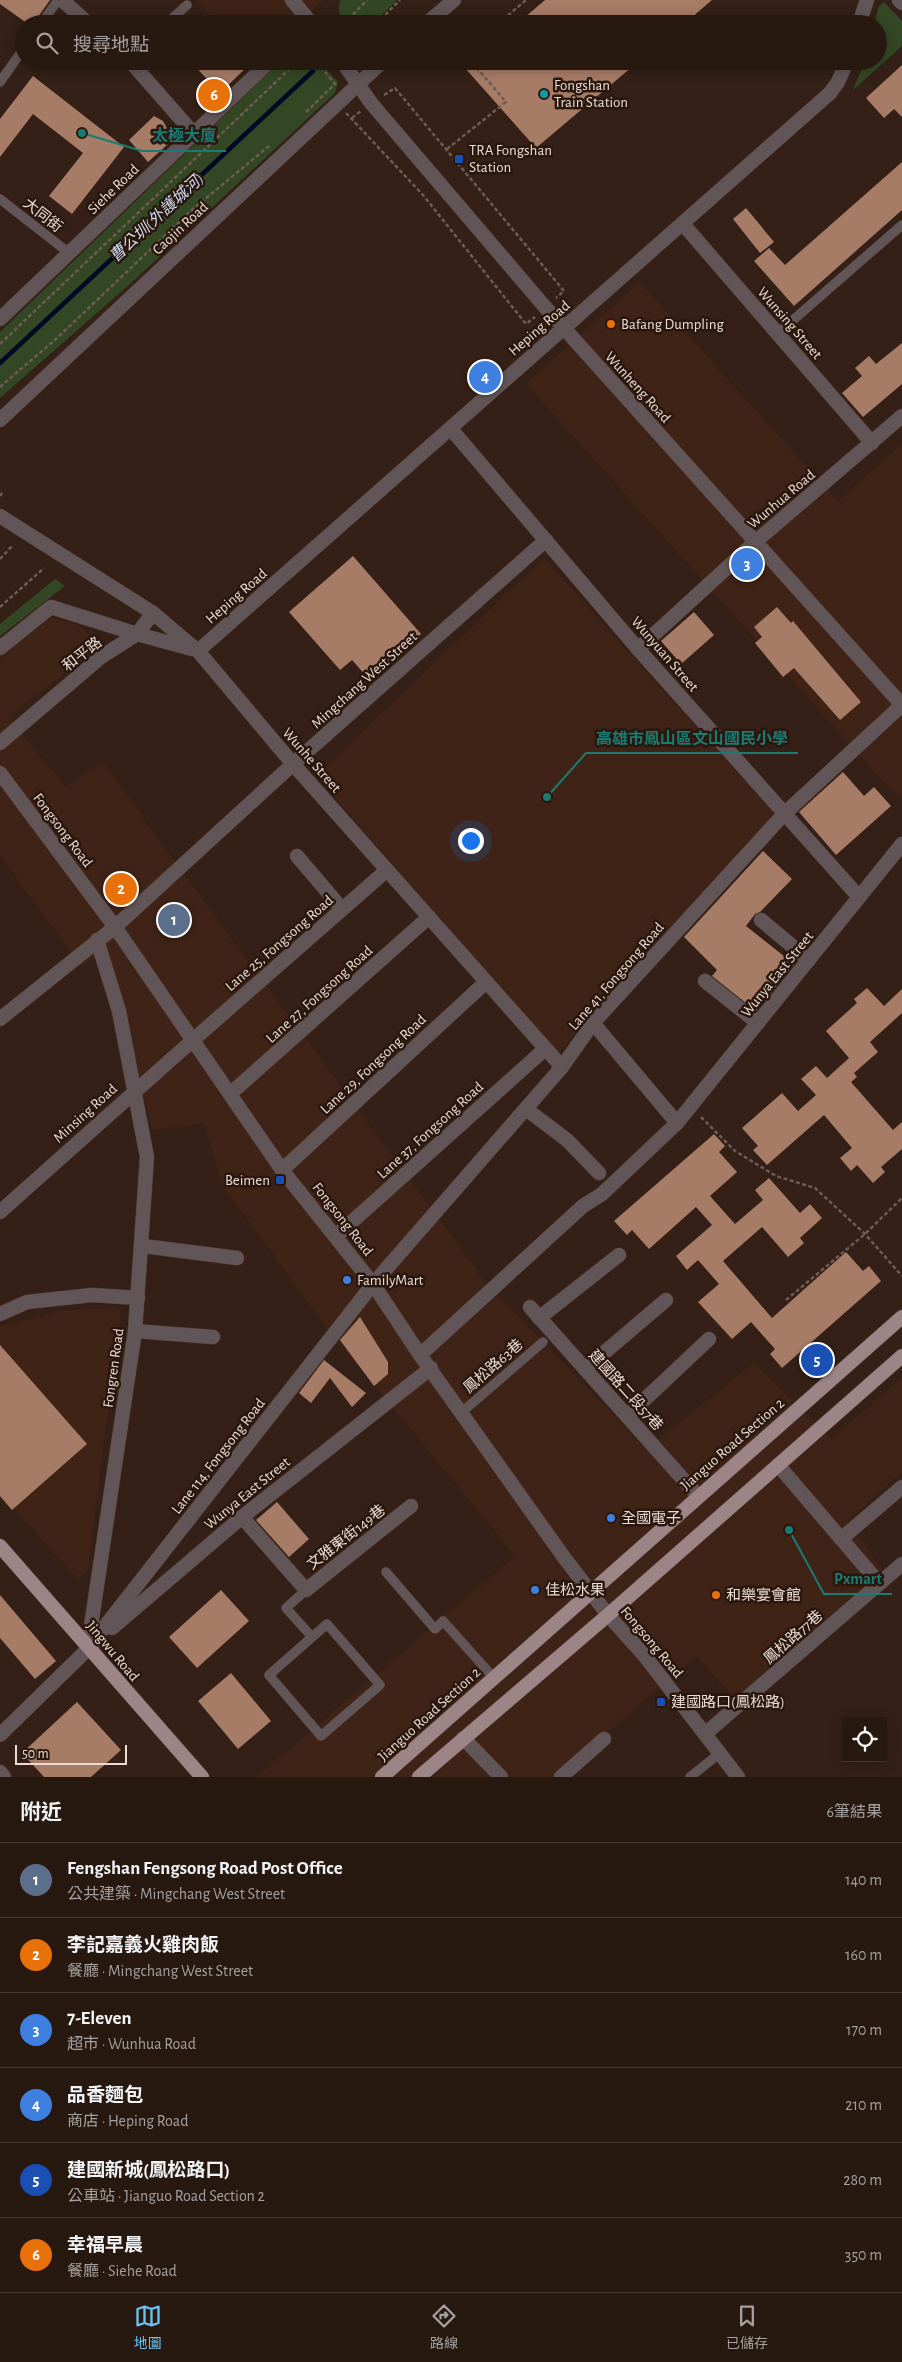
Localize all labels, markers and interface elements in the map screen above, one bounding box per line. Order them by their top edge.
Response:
search box [15,15,887,70]
icon: search [33,29,61,57]
text: 搜尋地點 [73,36,149,55]
pin: 6 [198,76,230,114]
place label: Fongshan Train Station [554,78,628,110]
marker: Fongshan Train Station [538,88,550,100]
callout: 太極大廈 [142,120,226,151]
text: 太極大廈 [152,127,216,144]
place label: TRA Fongshan Station [469,143,552,175]
marker: TRA Fongshan Station [453,153,465,165]
street label: Siehe Road [85,161,142,217]
water label: 曹公圳(外護城河) [106,170,207,265]
street label: 大同街 [20,195,66,235]
street label: Caojin Road [150,199,211,258]
street label: Wunsing Street [754,284,825,362]
street label: Heping Road [506,298,573,359]
place label: Bafang Dumpling [621,317,724,332]
marker: Bafang Dumpling [605,318,617,330]
street label: Wunheng Road [602,349,673,426]
pin: 4 [469,358,501,396]
street label: Wunhua Road [745,467,818,532]
pin: 3 [731,545,763,583]
street label: Heping Road [203,566,270,627]
street label: Wunyuan Street [628,614,701,695]
street label: Mingchang West Street [309,629,420,731]
street label: 和平路 [59,634,105,674]
callout: 高雄市鳳山區文山國民小學 [586,722,798,753]
street label: Wunhe Street [280,725,344,796]
text: 高雄市鳳山區文山國民小學 [596,730,788,747]
street label: Fongsong Road [30,791,95,870]
your location [458,828,484,854]
pin: 2 [105,870,137,908]
street label: Lane 25, Fongsong Road [223,892,336,994]
pin: 1 [158,901,190,939]
street label: Lane 41, Fongsong Road [566,920,667,1033]
street label: Wunya East Street [738,929,816,1020]
street label: Lane 27, Fongsong Road [263,943,376,1046]
street label: Lane 29, Fongsong Road [318,1012,429,1117]
street label: Lane 37, Fongsong Road [374,1079,486,1182]
street label: Minsing Road [51,1081,120,1146]
place label: Beimen [225,1173,270,1188]
marker: Beimen [274,1174,286,1186]
street label: Fongsong Road [309,1180,376,1259]
place label: FamilyMart [357,1273,424,1288]
marker: FamilyMart [341,1274,353,1286]
street label: Fongren Road [100,1327,127,1409]
street label: 鳳松路63巷 [460,1336,526,1396]
pin: 5 [801,1341,833,1379]
street label: 建國路二段57巷 [586,1347,666,1433]
street label: Jianguo Road Section 2 [678,1395,787,1493]
street label: Lane 114, Fongsong Road [169,1396,268,1517]
street label: Wunya East Street [202,1454,293,1532]
street label: 文雅東街149巷 [304,1502,388,1572]
place label: 全國電子 [621,1510,681,1526]
marker: 全國電子 [605,1512,617,1524]
callout: Pxmart [824,1563,892,1594]
text: Pxmart [834,1571,882,1587]
place label: 佳松水果 [545,1582,605,1598]
marker: 佳松水果 [529,1584,541,1596]
place label: 和樂宴會館 [726,1587,801,1603]
marker: 和樂宴會館 [710,1589,722,1601]
street label: Fongsong Road [617,1604,686,1681]
street label: 鳳松路77巷 [760,1607,826,1667]
street label: Jingwu Road [83,1618,142,1684]
street label: Jianguo Road Section 2 [375,1665,484,1764]
place label: 建國路口(鳳松路) [671,1694,785,1710]
marker: 建國路口(鳳松路) [655,1696,667,1708]
map controls [842,1717,887,1762]
button: locate [842,1717,887,1762]
scale bar [15,1742,128,1765]
text: 50 m [22,1747,49,1761]
text: 附近 [20,1802,62,1823]
text: 6筆結果 [826,1804,882,1820]
text: Fengshan Fengsong Road Post Office [67,1859,343,1878]
text: 1 [33,1872,39,1888]
text: 140 m [845,1872,882,1888]
text: 公共建築 · Mingchang West Street [67,1886,285,1902]
text: 李記嘉義火雞肉飯 [67,1936,219,1955]
text: 2 [32,1947,40,1963]
text: 160 m [845,1947,882,1963]
text: 餐廳 · Mingchang West Street [67,1963,253,1979]
text: 7-Eleven [67,2009,131,2028]
text: 3 [33,2022,39,2038]
text: 170 m [846,2022,882,2038]
text: 超市 · Wunhua Road [67,2036,196,2052]
text: 品香麵包 [67,2086,143,2105]
text: 4 [32,2097,40,2113]
text: 210 m [845,2097,882,2113]
text: 商店 · Heping Road [67,2113,188,2129]
text: 建國新城(鳳松路口) [67,2161,230,2180]
text: 5 [33,2172,39,2188]
text: 280 m [843,2172,882,2188]
text: 公車站 · Jianguo Road Section 2 [67,2188,265,2204]
text: 幸福早晨 [67,2236,143,2255]
text: 6 [32,2247,40,2263]
text: 350 m [845,2247,882,2263]
text: 餐廳 · Siehe Road [67,2263,177,2279]
tab: 地圖 [134,2302,162,2353]
tab: 路線 [430,2302,458,2353]
tab: 已儲存 [726,2302,768,2353]

